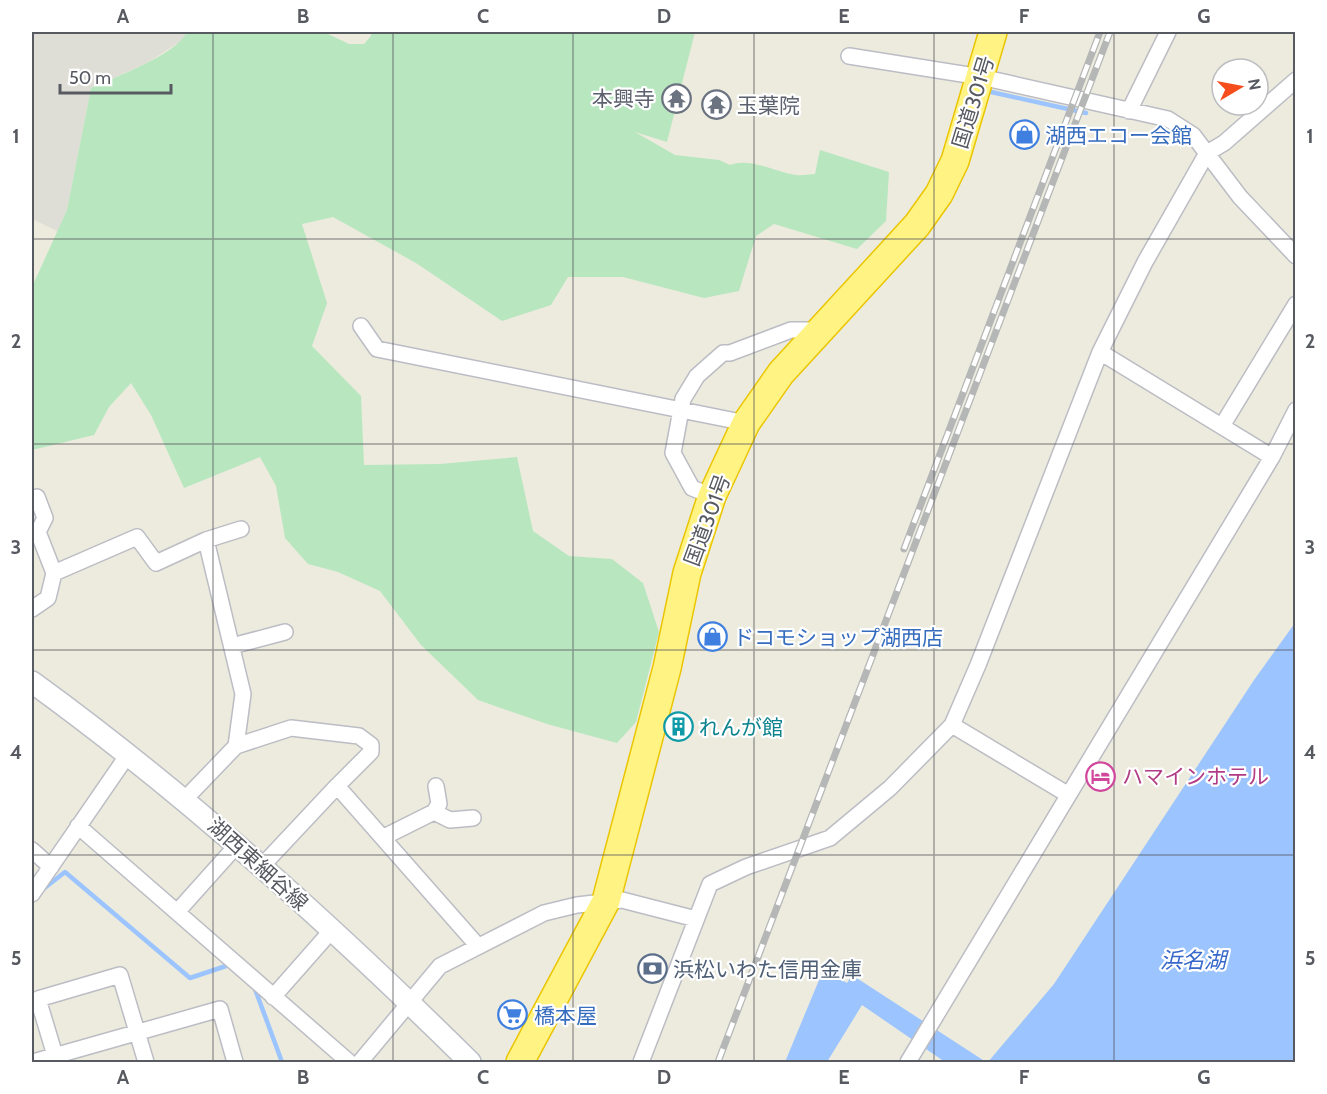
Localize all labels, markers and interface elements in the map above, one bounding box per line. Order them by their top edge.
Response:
text: A [117,4,130,28]
text: B [297,4,309,28]
text: C [477,4,489,28]
text: D [657,4,671,28]
text: E [838,4,850,28]
text: F [1019,4,1030,28]
text: G [1197,4,1211,28]
street label: 国道301号 [947,53,999,151]
scale bar [60,57,171,95]
north arrow [1210,57,1270,117]
text: 50 m [69,67,111,89]
text: N [1244,77,1265,92]
temple icon: 本興寺 [660,82,692,114]
place label: 本興寺 [592,86,655,111]
temple icon: 玉葉院 [700,89,732,121]
place label: 玉葉院 [737,93,800,118]
shop icon: 湖西エコー会館 [1008,119,1040,151]
place label: 湖西エコー会館 [1045,123,1192,148]
text: 1 [12,124,20,148]
text: 1 [1306,124,1314,148]
text: 2 [11,329,21,353]
text: 2 [1305,329,1315,353]
street label: 国道301号 [679,471,735,569]
text: 3 [11,535,21,559]
text: 3 [1305,535,1315,559]
shop icon: ドコモショップ湖西店 [696,621,728,653]
place label: ドコモショップ湖西店 [733,625,943,650]
building icon: れんが館 [662,711,694,743]
place label: れんが館 [699,715,783,740]
text: 4 [10,740,22,764]
text: 4 [1304,740,1316,764]
hotel icon: ハマインホテル [1085,760,1117,792]
place label: ハマインホテル [1122,764,1269,789]
street label: 湖西東細谷線 [203,813,313,915]
text: 5 [11,946,21,970]
text: 5 [1305,946,1315,970]
water label: 浜名湖 [1160,947,1229,974]
bank icon: 浜松いわた信用金庫 [636,953,668,985]
place label: 浜松いわた信用金庫 [673,957,862,982]
supermarket icon: 橋本屋 [497,999,529,1031]
place label: 橋本屋 [534,1003,597,1028]
text: A [117,1065,130,1089]
text: B [297,1065,309,1089]
text: C [477,1065,489,1089]
text: D [657,1065,671,1089]
text: E [838,1065,850,1089]
text: F [1019,1065,1030,1089]
text: G [1197,1065,1211,1089]

